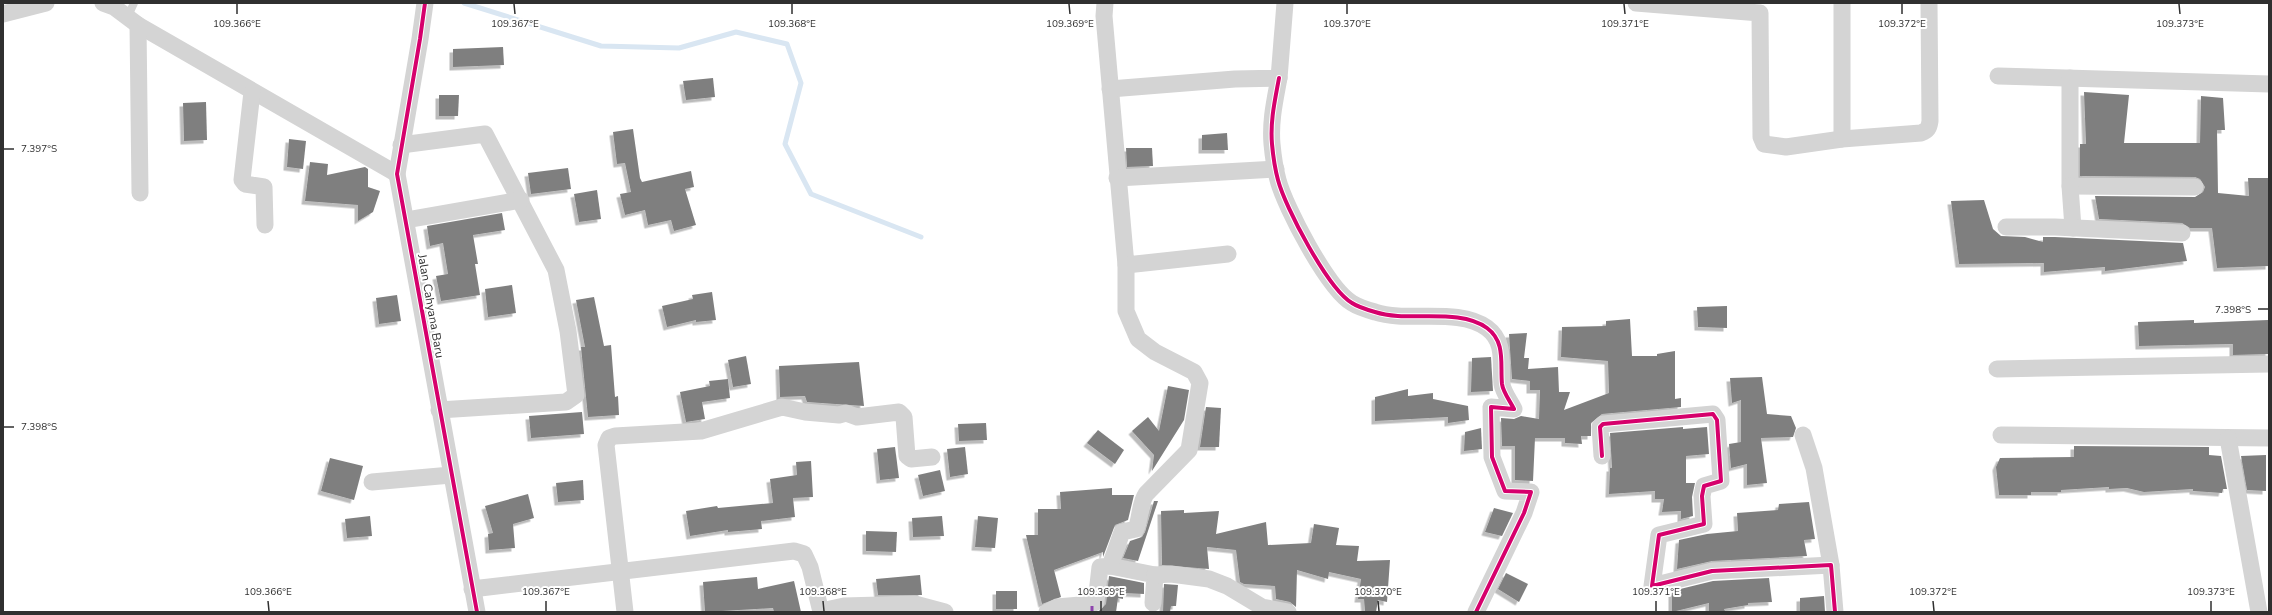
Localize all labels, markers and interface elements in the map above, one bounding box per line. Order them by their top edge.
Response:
text: 109.366°E [213,17,261,31]
text: 109.367°E [491,17,539,31]
text: 109.368°E [768,17,816,31]
text: 109.369°E [1046,17,1094,31]
text: 109.370°E [1323,17,1371,31]
text: 109.371°E [1601,17,1649,31]
text: 109.372°E [1878,17,1926,31]
text: 109.373°E [2156,17,2204,31]
text: 7.397°S [21,142,57,156]
street label: Jalan Cahyana Baru [414,252,448,359]
text: 7.398°S [2215,303,2251,317]
text: 7.398°S [21,420,57,434]
text: 109.366°E [244,585,292,599]
text: 109.367°E [522,585,570,599]
text: 109.368°E [799,585,847,599]
text: 109.369°E [1077,585,1125,599]
text: 109.370°E [1354,585,1402,599]
text: 109.371°E [1632,585,1680,599]
text: 109.372°E [1909,585,1957,599]
text: 109.373°E [2187,585,2235,599]

